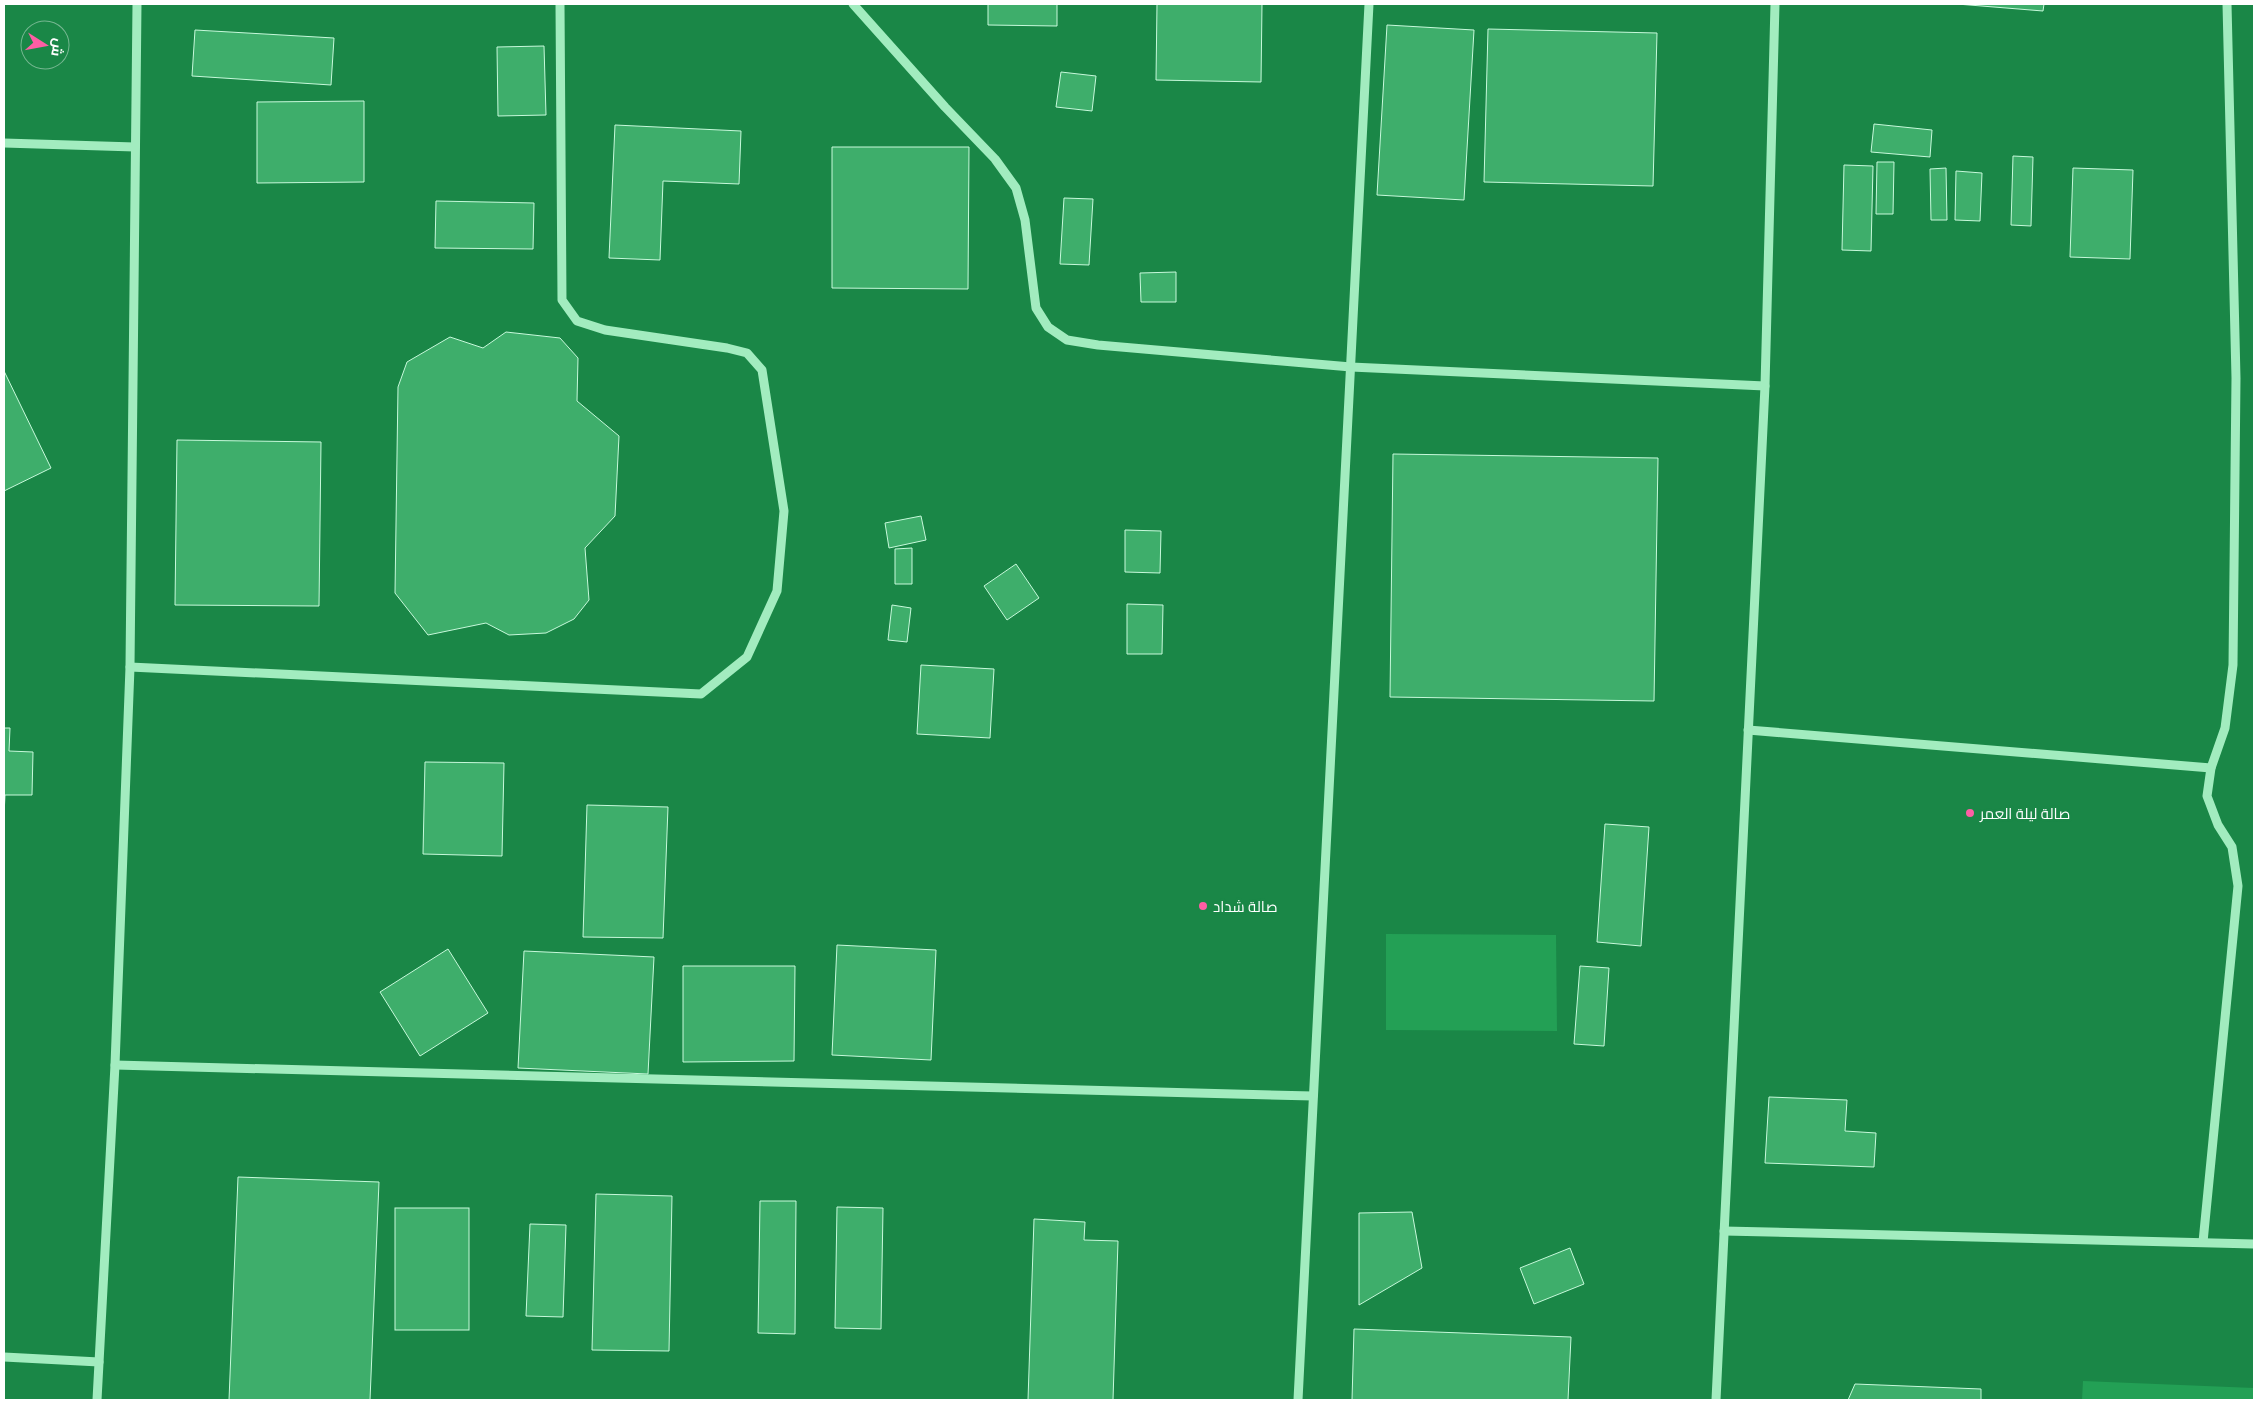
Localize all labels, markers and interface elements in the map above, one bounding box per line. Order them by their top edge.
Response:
north arrow [20,20,70,70]
text: ش [47,37,68,58]
place label: صالة ليلة العمر [1979,804,2070,823]
marker: صالة ليلة العمر [1964,807,1976,819]
place label: صالة شداد [1213,897,1278,915]
marker: صالة شداد [1197,900,1209,912]

